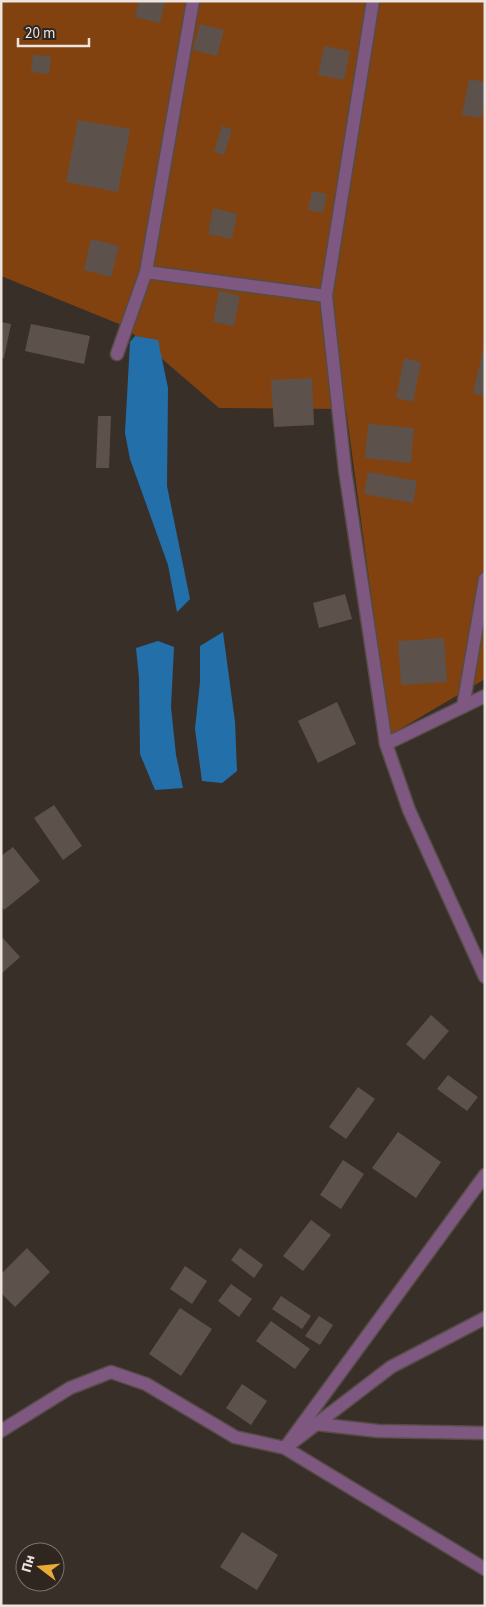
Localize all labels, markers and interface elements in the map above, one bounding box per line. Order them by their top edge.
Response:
scale bar [18,15,89,47]
text: 20 m [25,23,55,44]
north arrow [15,1542,65,1592]
text: Пн [16,1553,40,1575]

